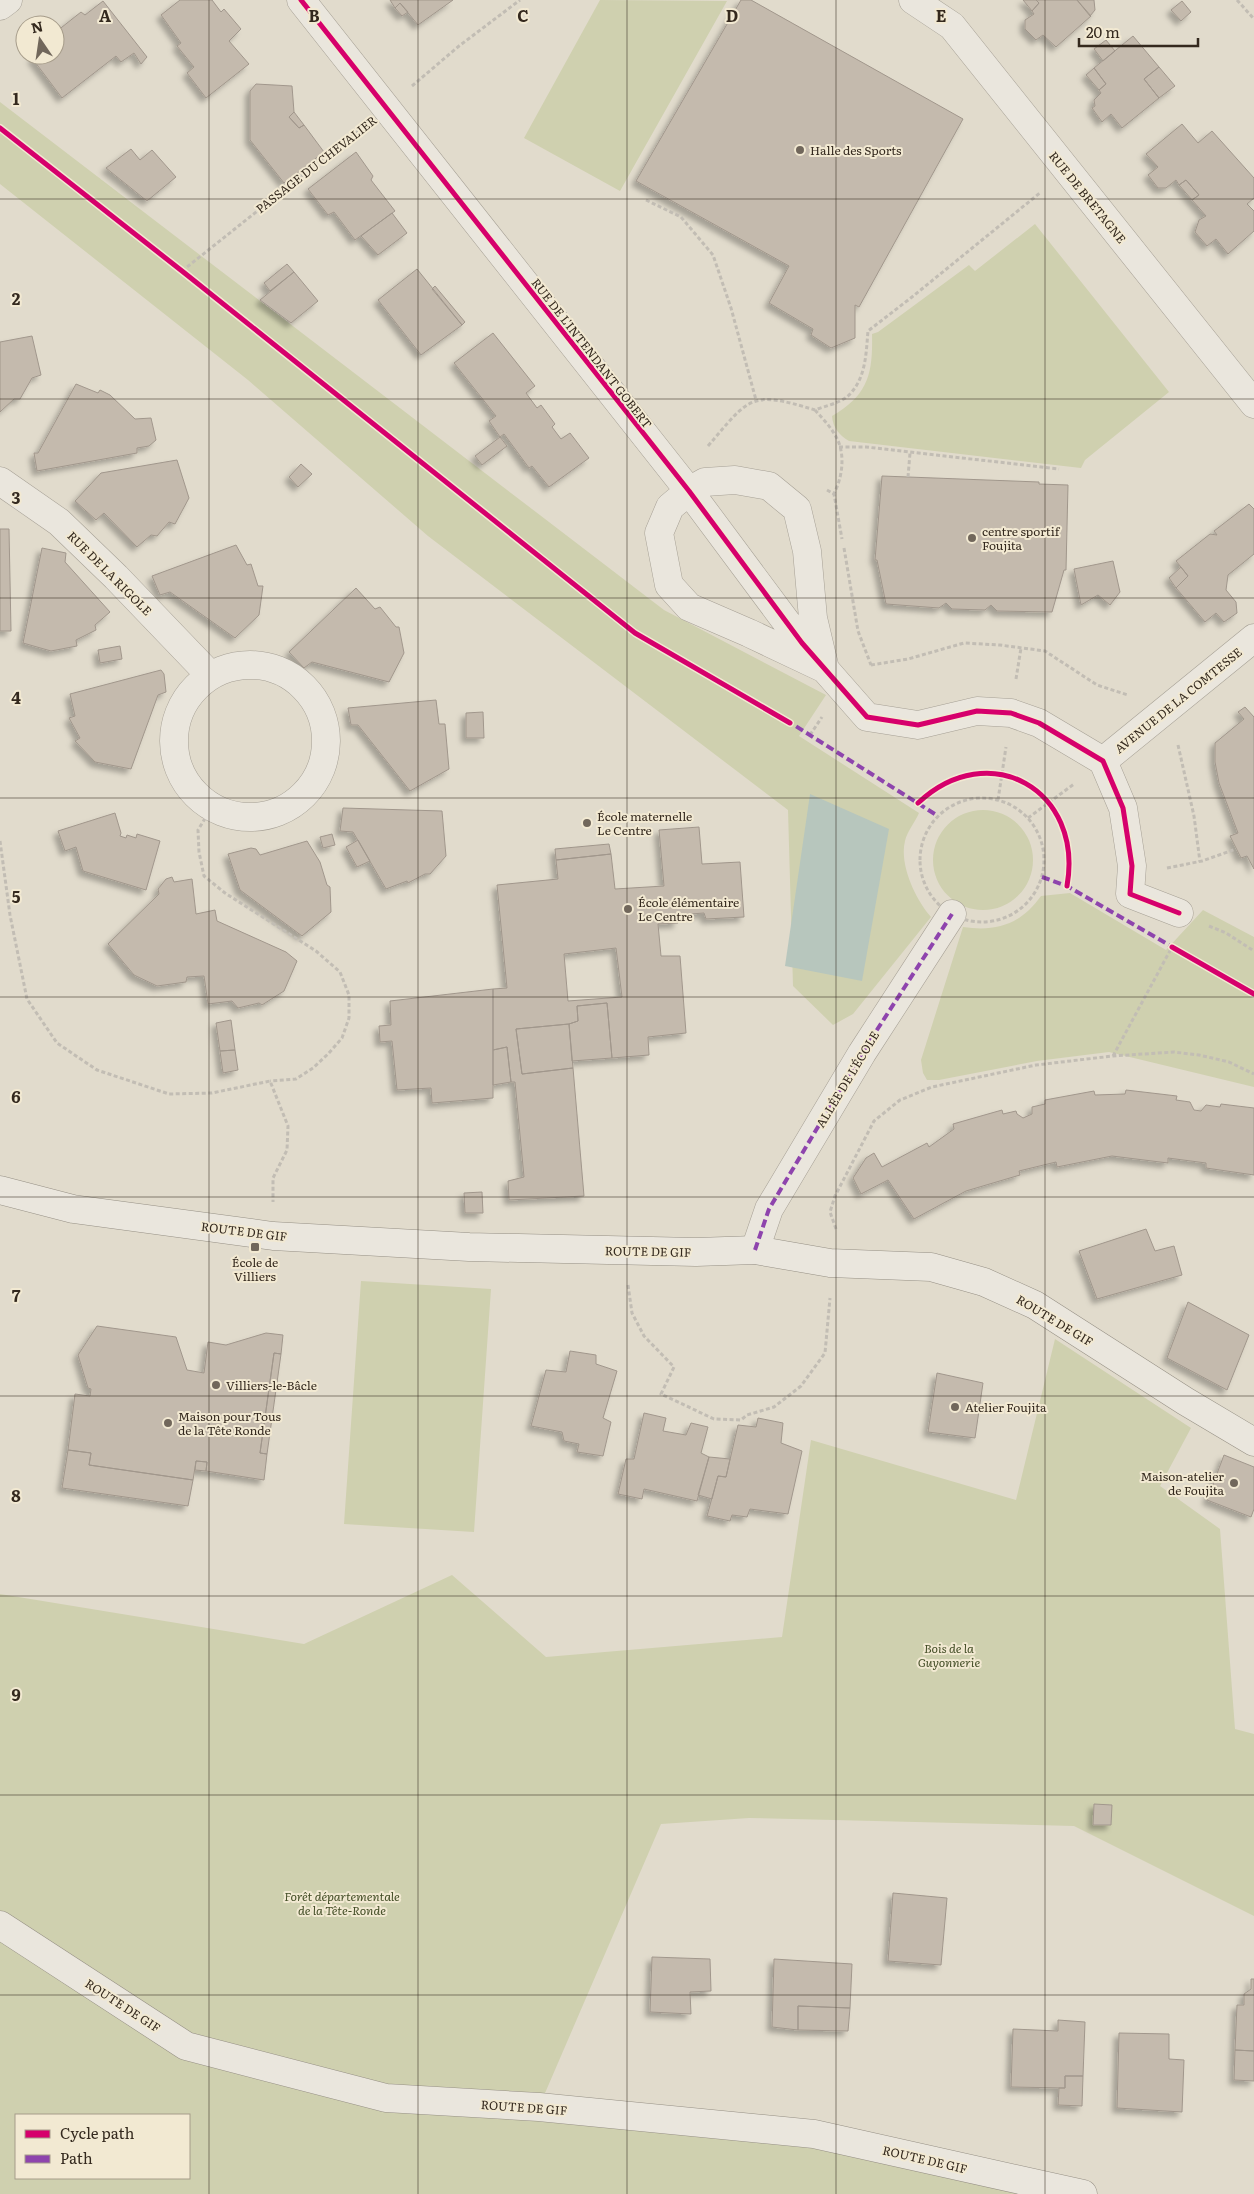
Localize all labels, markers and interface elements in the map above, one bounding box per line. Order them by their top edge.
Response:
text: A [99,3,111,27]
text: B [308,3,320,27]
text: C [517,3,529,27]
text: D [726,3,738,27]
text: E [936,3,947,27]
north arrow [15,15,65,65]
text: N [29,15,45,37]
scale bar [1079,15,1198,47]
text: 20 m [1086,20,1120,43]
text: 1 [13,86,20,110]
street label: PASSAGE DU CHEVALIER [252,111,381,217]
place label: Halle des Sports [810,141,902,159]
marker: Halle des Sports [794,144,806,156]
street label: RUE DE BRETAGNE [1045,147,1131,247]
street label: RUE DE L'INTENDANT GOBERT [528,274,656,432]
text: 2 [12,286,21,310]
text: 3 [12,485,21,509]
place label: centre sportif Foujita [982,522,1061,554]
street label: RUE DE LA RIGOLE [64,527,157,620]
marker: centre sportif Foujita [966,532,978,544]
street label: AVENUE DE LA COMTESSE [1110,643,1246,757]
text: 4 [11,685,21,709]
place label: École maternelle Le Centre [597,807,692,839]
marker: École maternelle Le Centre [581,817,593,829]
text: 5 [12,884,21,908]
place label: École élémentaire Le Centre [638,893,739,925]
marker: École élémentaire Le Centre [622,903,634,915]
street label: ALLÉE DE L'ÉCOLE [811,1027,883,1131]
text: 6 [11,1084,21,1108]
street label: ROUTE DE GIF [200,1217,288,1245]
marker: École de Villiers [249,1241,261,1253]
street label: ROUTE DE GIF [605,1241,691,1261]
place label: École de Villiers [232,1253,278,1285]
text: 7 [12,1283,21,1307]
street label: ROUTE DE GIF [1013,1290,1097,1350]
place label: Villiers-le-Bâcle [226,1376,317,1394]
marker: Villiers-le-Bâcle [210,1379,222,1391]
place label: Atelier Foujita [965,1398,1047,1416]
marker: Atelier Foujita [949,1401,961,1413]
place label: Maison pour Tous de la Tête Ronde [178,1407,282,1439]
marker: Maison pour Tous de la Tête Ronde [162,1417,174,1429]
place label: Maison-atelier de Foujita [1140,1467,1225,1499]
marker: Maison-atelier de Foujita [1228,1477,1240,1489]
text: 8 [11,1483,21,1507]
park label: Bois de la Guyonnerie [918,1639,980,1671]
text: 9 [11,1682,21,1706]
park label: Forêt départementale de la Tête-Ronde [284,1887,400,1919]
street label: ROUTE DE GIF [82,1974,164,2036]
street label: ROUTE DE GIF [480,2095,568,2119]
legend [15,2114,190,2179]
text: Cycle path [60,2121,135,2144]
street label: ROUTE DE GIF [881,2140,969,2178]
text: Path [60,2146,93,2169]

